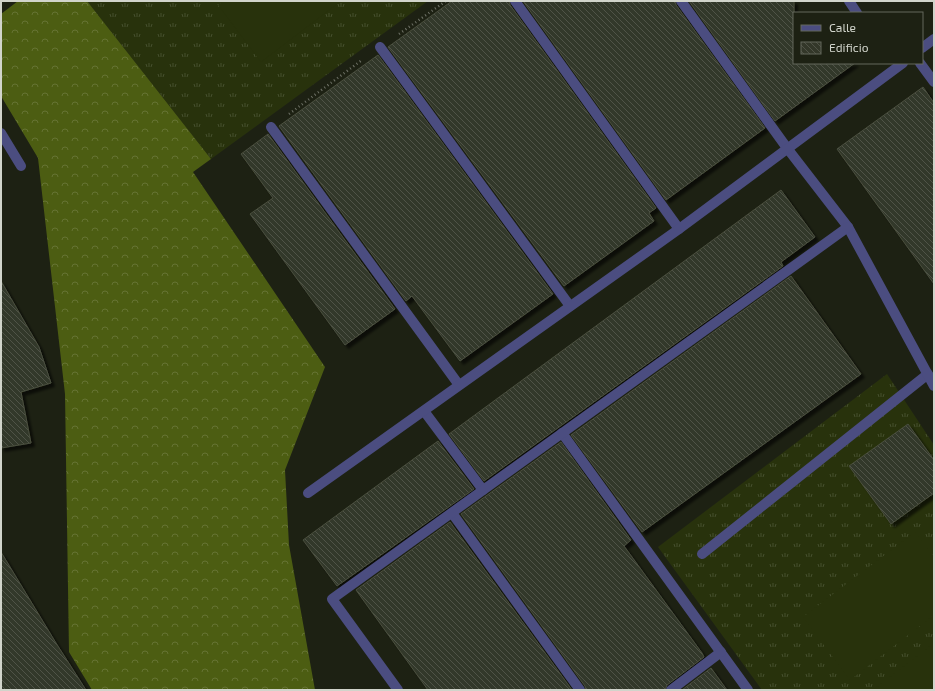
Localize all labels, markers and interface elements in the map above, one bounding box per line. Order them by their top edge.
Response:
legend [793,12,923,64]
text: Calle [829,20,856,34]
text: Edificio [829,40,869,54]

